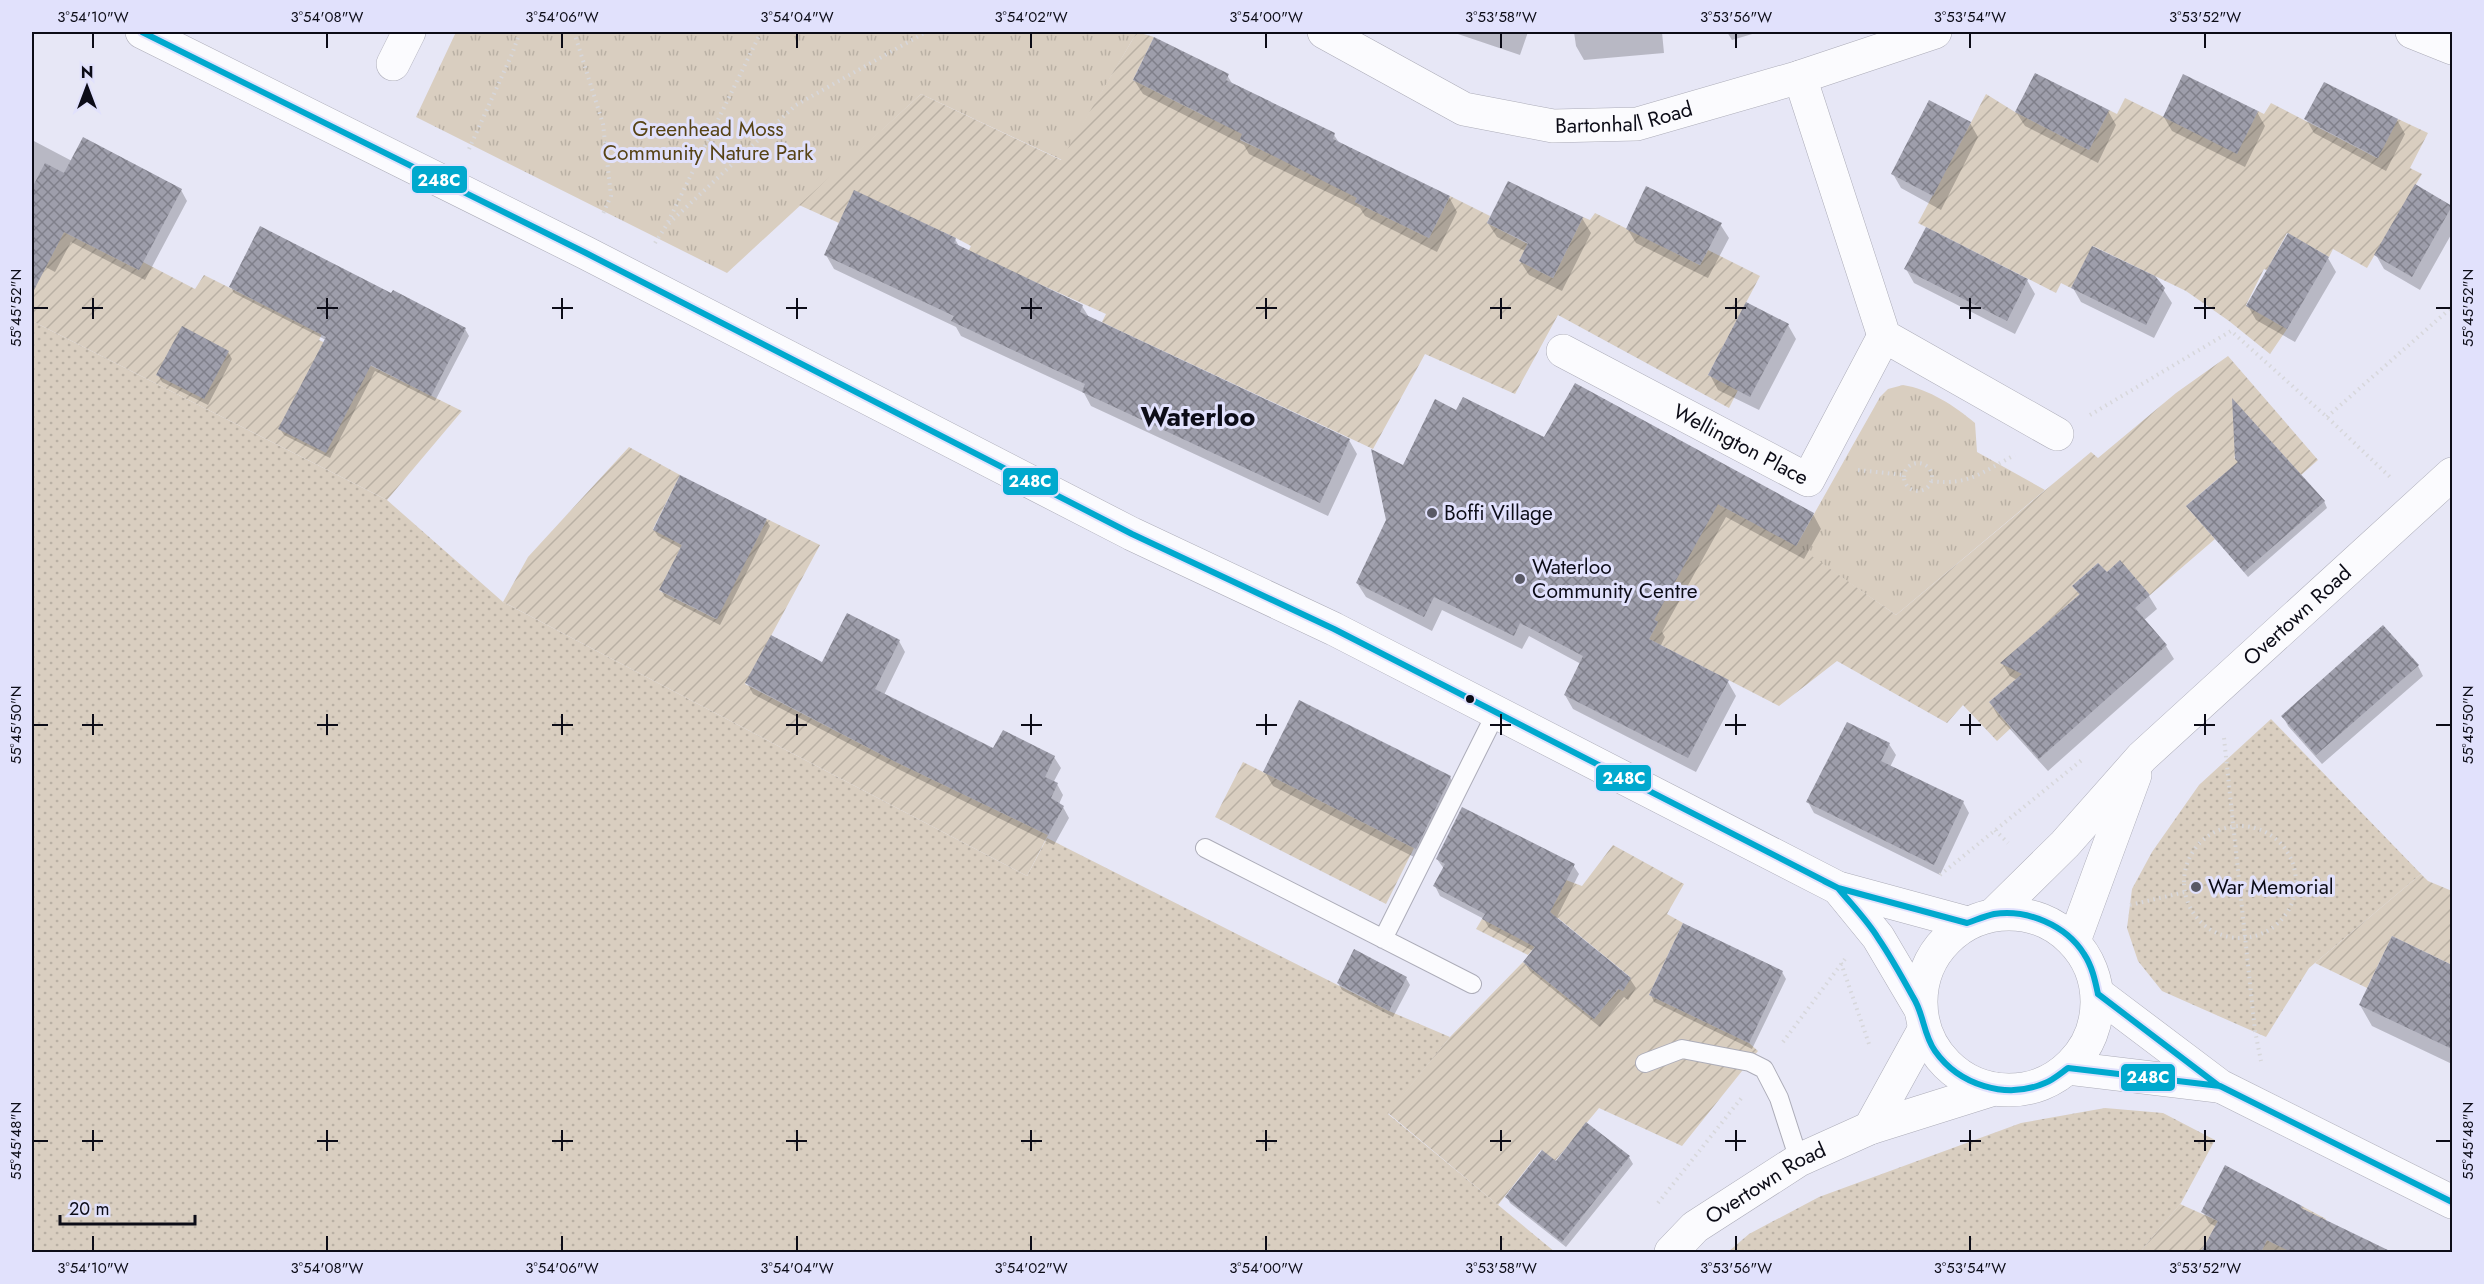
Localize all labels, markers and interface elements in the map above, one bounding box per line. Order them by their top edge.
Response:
text: 3°54'10"W [57,6,129,28]
text: 3°54'08"W [291,6,364,28]
text: 3°54'06"W [525,6,599,28]
text: 3°54'04"W [760,6,834,28]
text: 3°54'02"W [994,6,1068,28]
text: 3°54'00"W [1229,6,1303,28]
text: 3°53'58"W [1465,6,1537,28]
text: 3°53'56"W [1700,6,1772,28]
text: 3°53'54"W [1934,6,2006,28]
text: 3°53'52"W [2169,6,2241,28]
north arrow [57,57,117,117]
text: N [81,61,93,84]
street label: Bartonhall Road [1555,94,1696,141]
park label: Greenhead Moss Community Nature Park [603,114,814,168]
line badge: 248C [411,165,468,194]
text: 248C [418,169,460,192]
text: 55°45'52"N [5,269,27,347]
text: 55°45'52"N [2457,269,2479,347]
district label: Waterloo [1141,397,1256,436]
street label: Wellington Place [1668,397,1814,493]
line badge: 248C [1002,467,1059,496]
text: 248C [1009,470,1051,493]
place label: Boffi Village [1444,498,1553,528]
marker: Boffi Village [1425,506,1439,520]
place label: Waterloo Community Centre [1532,552,1698,606]
street label: Overtown Road [2236,558,2358,673]
marker: Waterloo Community Centre [1513,572,1527,586]
text: 55°45'50"N [5,686,27,764]
text: 55°45'50"N [2457,686,2479,764]
unlabelled marker [1464,693,1476,705]
line badge: 248C [1595,764,1652,792]
text: 248C [1603,767,1645,790]
place label: War Memorial [2208,872,2334,902]
marker: War Memorial [2189,880,2203,894]
line badge: 248C [2120,1063,2176,1092]
text: 248C [2127,1066,2169,1089]
text: 55°45'48"N [5,1102,27,1180]
text: 55°45'48"N [2457,1102,2479,1180]
street label: Overtown Road [1699,1135,1831,1232]
scale bar [60,1188,195,1226]
text: 20 m [69,1196,109,1222]
text: 3°54'10"W [57,1257,129,1279]
text: 3°54'08"W [291,1257,364,1279]
text: 3°54'06"W [525,1257,599,1279]
text: 3°54'04"W [760,1257,834,1279]
text: 3°54'02"W [994,1257,1068,1279]
text: 3°54'00"W [1229,1257,1303,1279]
text: 3°53'58"W [1465,1257,1537,1279]
text: 3°53'56"W [1700,1257,1772,1279]
text: 3°53'54"W [1934,1257,2006,1279]
text: 3°53'52"W [2169,1257,2241,1279]

